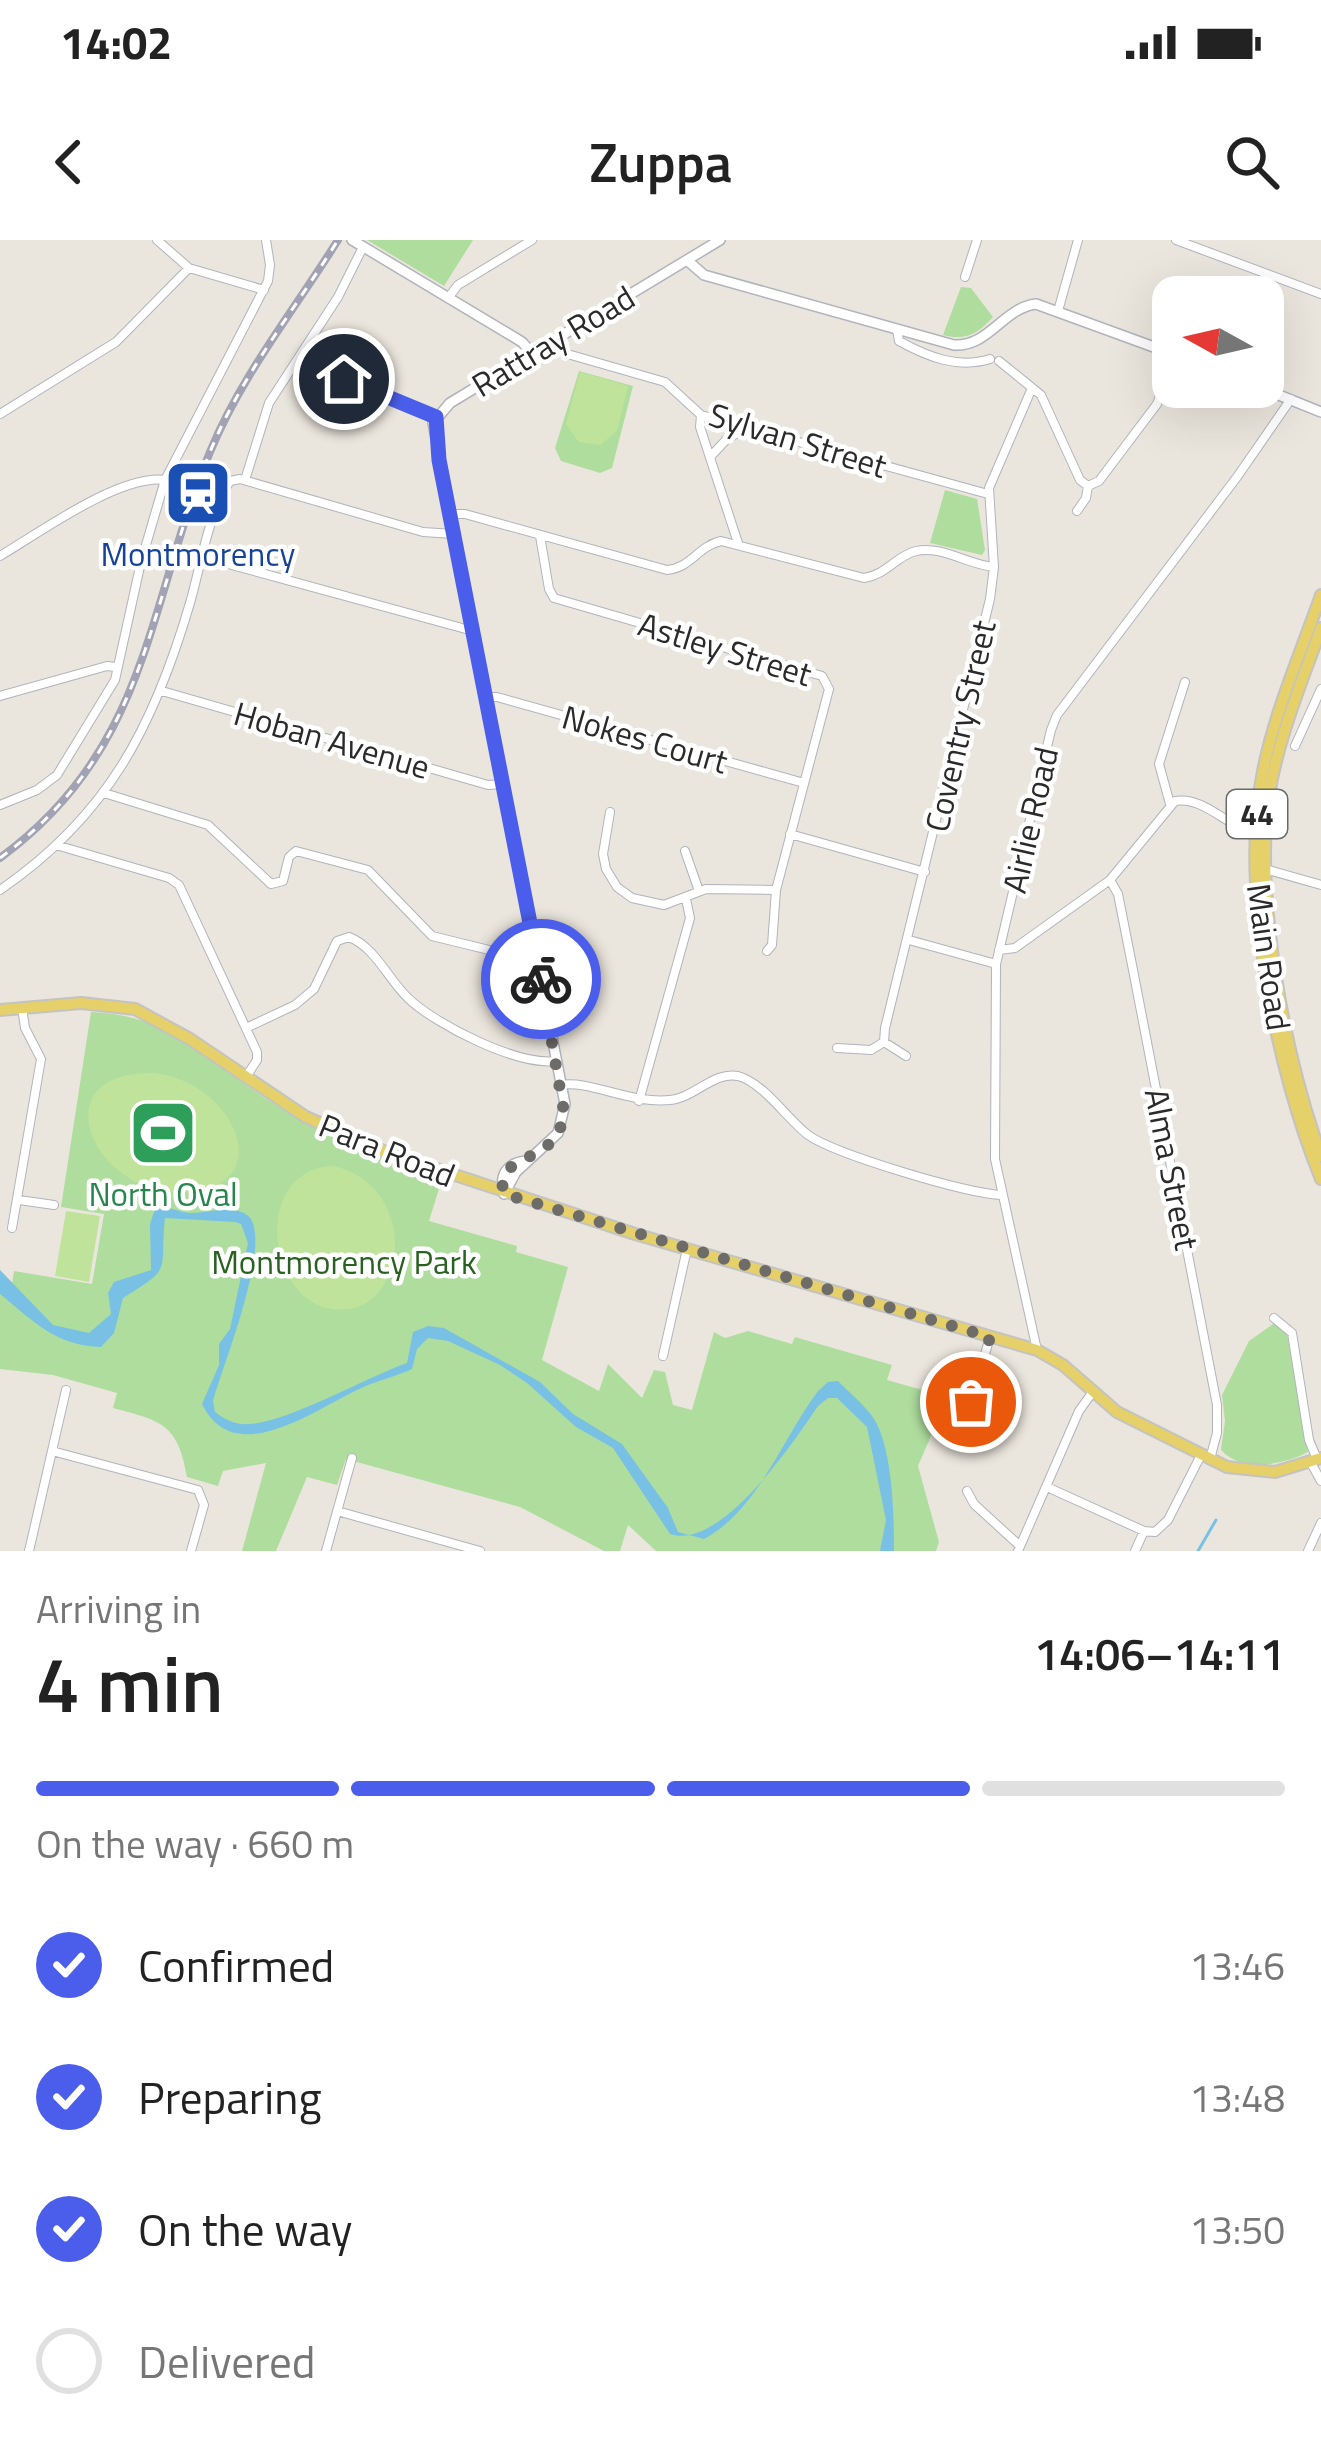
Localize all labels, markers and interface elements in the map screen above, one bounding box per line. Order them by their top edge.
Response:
text: 14:02 [60,8,172,76]
text: Zuppa [589,121,732,203]
icon: back [36,129,102,195]
icon: search [1219,129,1285,195]
street label: Rattray Road [462,273,644,409]
north arrow [1152,276,1284,408]
map controls [1152,276,1284,408]
pin [293,328,395,430]
icon: home [311,346,377,412]
street label: Sylvan Street [703,389,893,491]
station icon: Montmorency [163,458,233,528]
place label: Montmorency [101,529,296,579]
street label: Astley Street [632,599,818,699]
street label: Coventry Street [911,615,1009,837]
street label: Hoban Avenue [228,688,436,792]
street label: Nokes Court [556,692,734,787]
street label: Airlie Road [989,742,1071,898]
road number: 44 [1227,790,1287,838]
street label: Main Road [1234,880,1304,1034]
courier [481,919,601,1039]
icon: bike [508,946,574,1012]
street label: Alma Street [1132,1084,1212,1255]
sports icon: North Oval [128,1098,198,1168]
street label: Para Road [312,1100,462,1200]
place label: North Oval [88,1169,238,1219]
park label: Montmorency Park [211,1237,477,1287]
pin [920,1351,1022,1453]
icon: bag [938,1369,1004,1435]
text: Arriving in [36,1579,201,1638]
text: 14:06–14:11 [1034,1619,1285,1687]
text: 4 min [36,1624,224,1742]
text: On the way · 660 m [36,1814,354,1873]
text: Confirmed [138,1931,334,1999]
icon: check [36,1932,102,1998]
text: 13:46 [1189,1936,1285,1995]
text: Preparing [138,2063,322,2131]
icon: check [36,2064,102,2130]
text: 13:48 [1189,2068,1285,2127]
text: On the way [138,2195,352,2263]
icon: check [36,2196,102,2262]
text: 13:50 [1189,2200,1285,2259]
text: Delivered [138,2327,316,2395]

